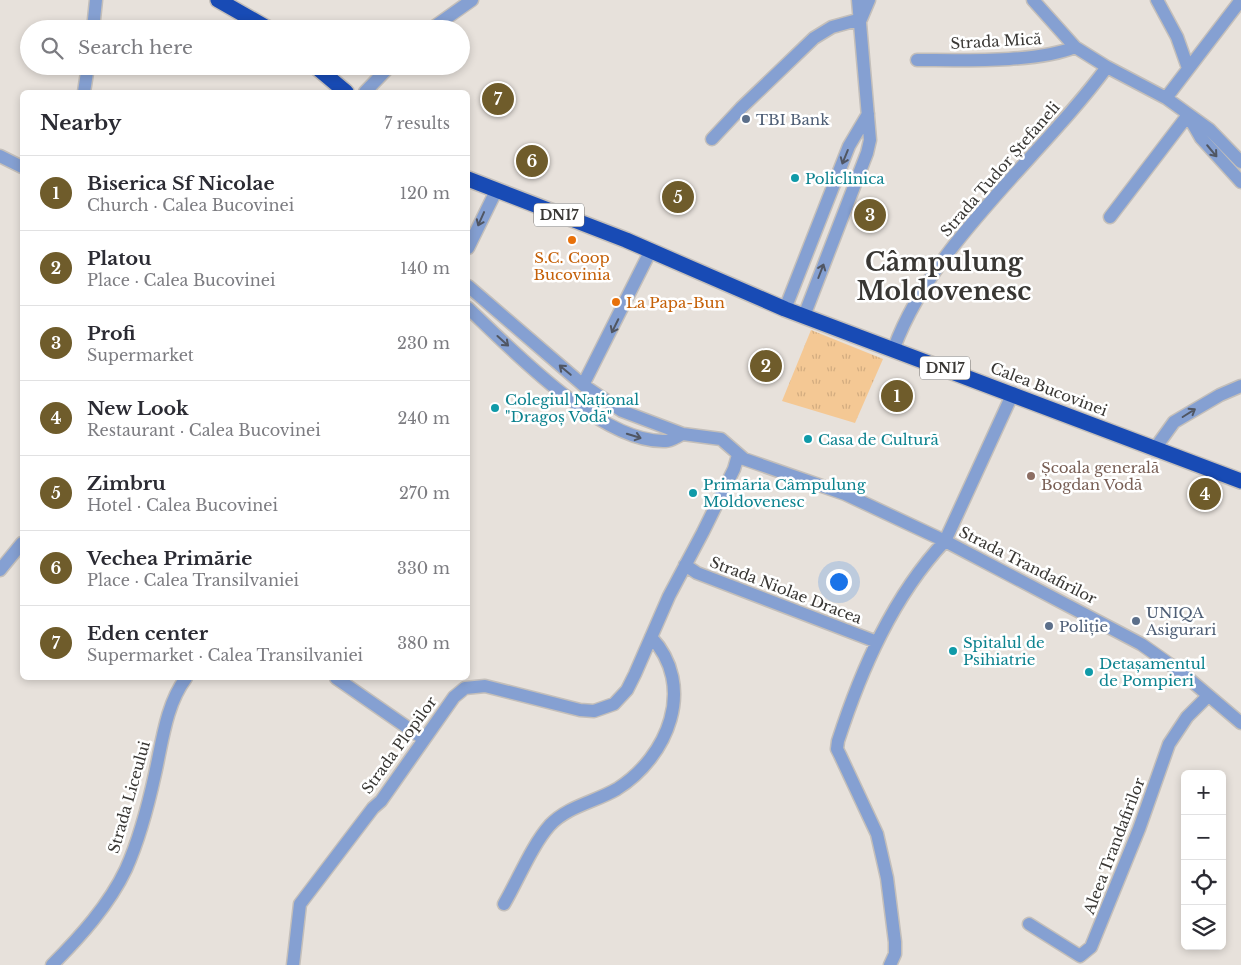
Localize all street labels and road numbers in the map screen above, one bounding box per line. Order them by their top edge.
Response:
street label: Strada Mică [950,29,1043,53]
street label: Strada Tudor Ștefaneli [936,98,1064,240]
road number: DN17 [534,204,584,226]
road number: DN17 [920,356,970,379]
street label: Calea Bucovinei [988,358,1110,420]
street label: Strada Trandafirilor [956,522,1101,608]
street label: Strada Niolae Dracea [707,552,865,628]
street label: Strada Plopilor [357,692,441,797]
street label: Strada Liceului [104,739,154,855]
street label: Aleea Trandafirilor [1079,774,1149,918]

